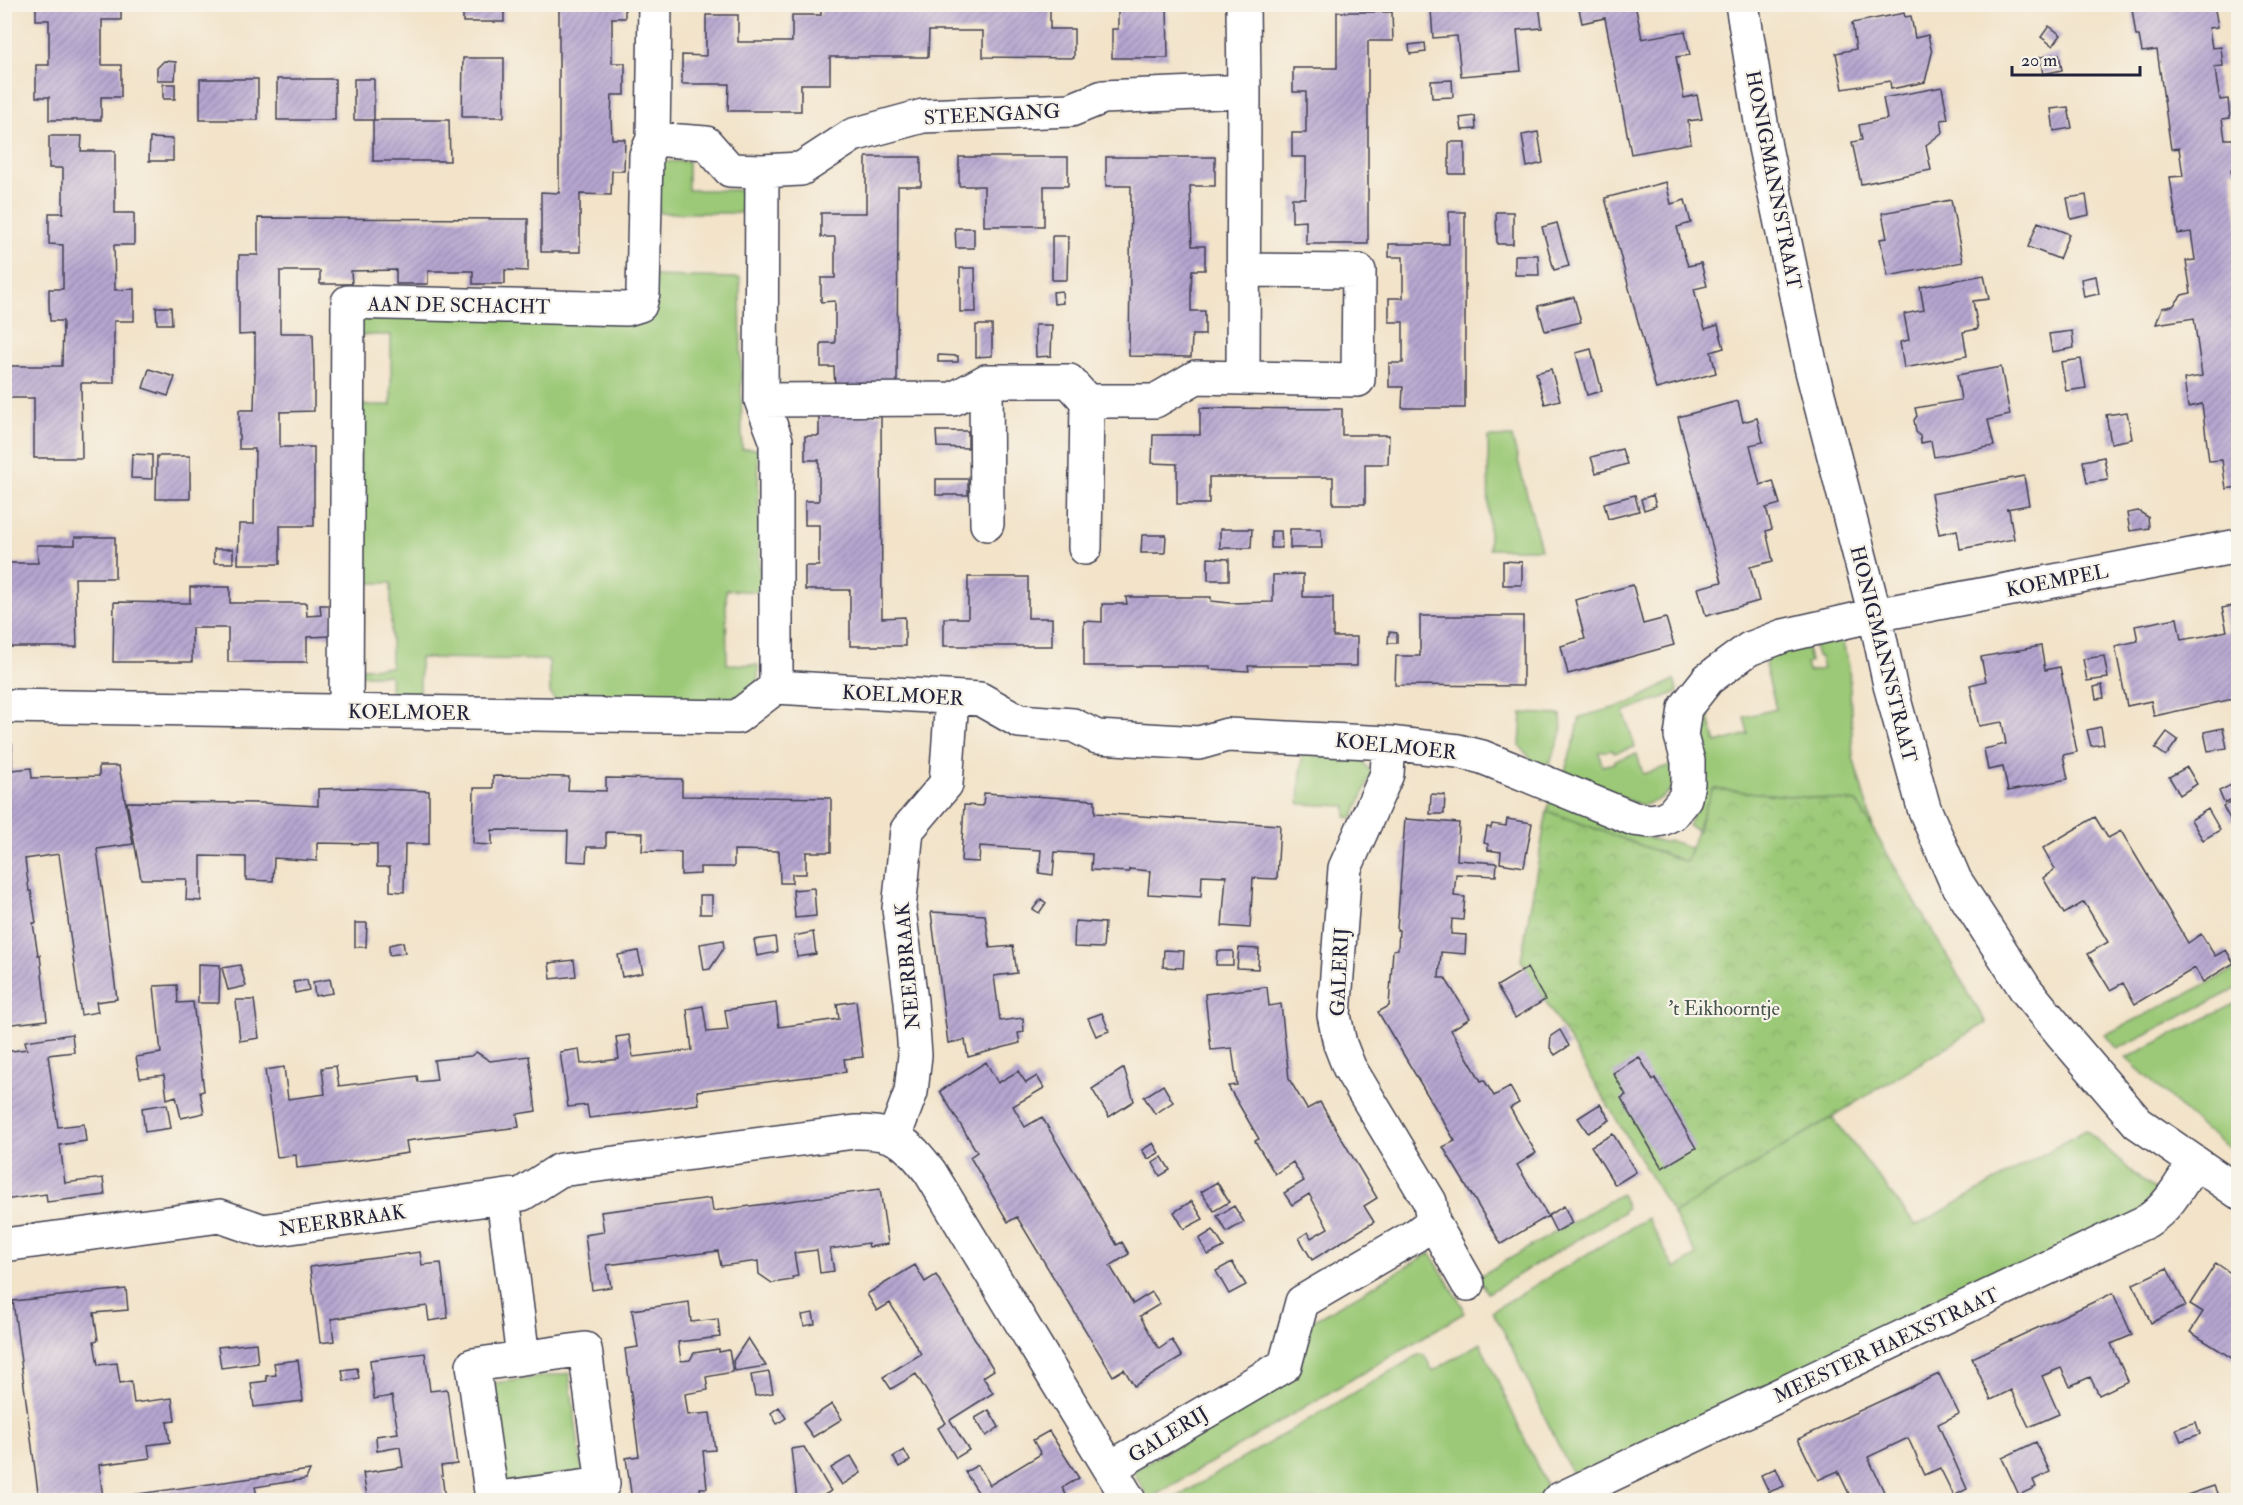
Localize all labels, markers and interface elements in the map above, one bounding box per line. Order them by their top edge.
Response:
scale bar [2012,39,2140,77]
text: 20 m [2021,49,2057,72]
street label: HONIGMANNSTRAAT [1740,68,1807,292]
street label: STEENGANG [923,98,1061,131]
street label: AAN DE SCHACHT [366,291,551,320]
street label: HONIGMANNSTRAAT [1844,543,1923,765]
street label: KOEMPEL [2004,558,2111,603]
street label: KOELMOER [841,680,965,711]
street label: KOELMOER [348,699,471,726]
street label: KOELMOER [1334,728,1459,765]
street label: NEERBRAAK [889,900,926,1031]
street label: GALERIJ [1325,927,1354,1017]
park label: 't Eikhoorntje [1668,996,1780,1021]
street label: NEERBRAAK [277,1199,408,1242]
street label: MEESTER HAEXSTRAAT [1769,1282,2003,1409]
street label: GALERIJ [1124,1401,1213,1468]

